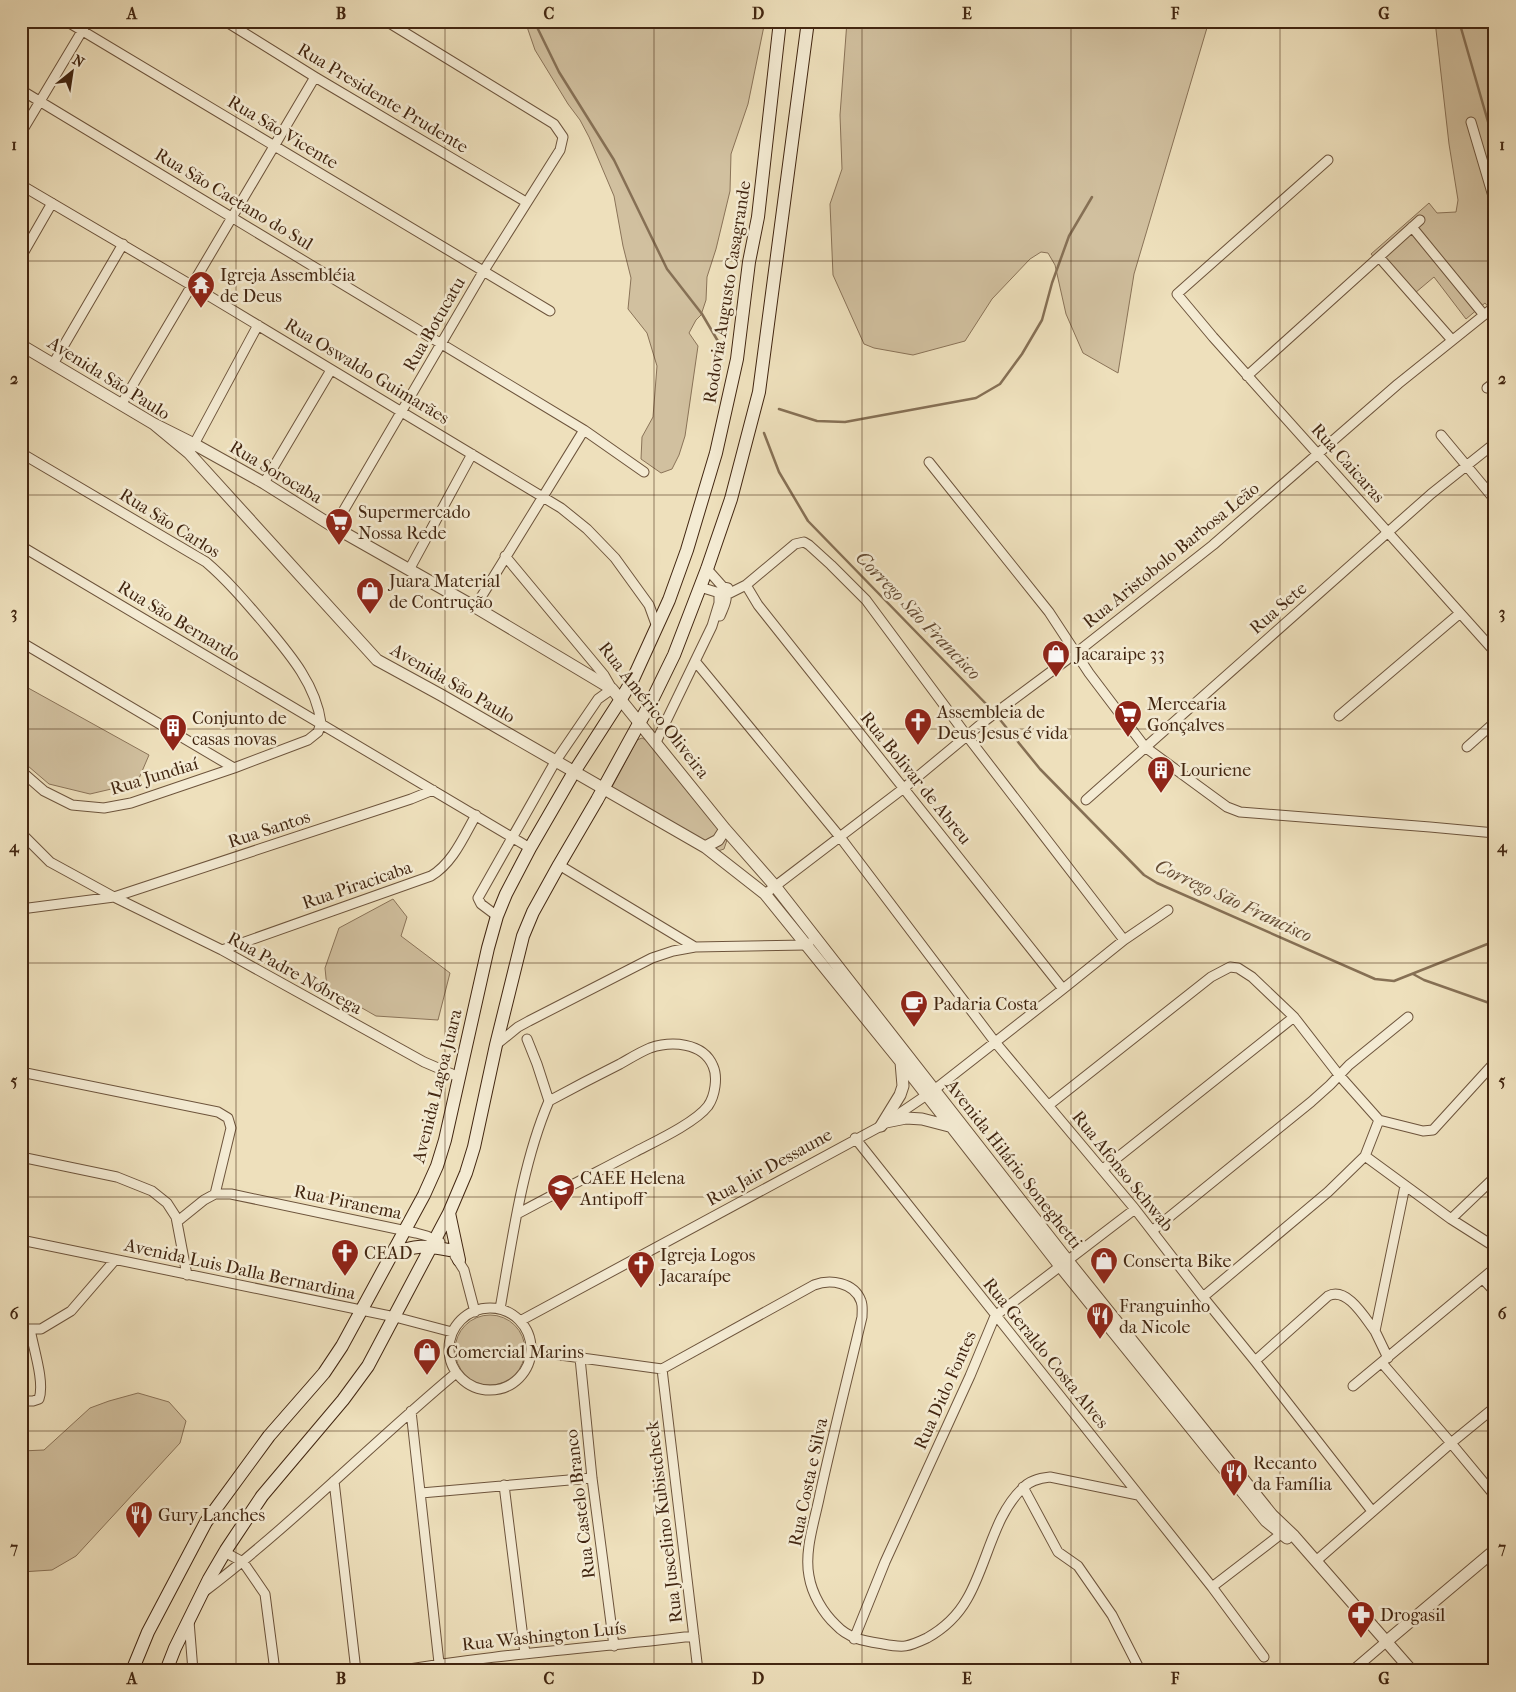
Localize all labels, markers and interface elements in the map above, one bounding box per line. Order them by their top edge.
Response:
text: A [126,4,138,23]
text: B [336,4,346,23]
text: C [544,4,555,23]
text: D [752,4,764,23]
text: E [962,4,972,23]
text: F [1170,4,1180,23]
text: G [1378,4,1390,23]
street label: Rua Presidente Prudente [294,39,472,158]
north arrow [48,48,98,98]
text: N [69,51,87,71]
street label: Rua São Vicente [224,91,342,174]
text: 1 [11,135,17,154]
text: 1 [1499,135,1505,154]
street label: Rua São Caetano do Sul [151,144,316,255]
street label: Rodovia Augusto Casagrande [700,179,755,405]
place label: Igreja Assembléia de Deus [220,265,356,307]
temple icon: Igreja Assembléia de Deus [186,270,216,309]
street label: Rua Botucatu [399,273,470,375]
street label: Rua Oswaldo Guimarães [281,314,453,429]
street label: Avenida São Paulo [43,332,174,424]
text: 2 [10,369,18,388]
text: 2 [1498,369,1506,388]
street label: Rua Caicaras [1306,419,1389,508]
street label: Rua Sorocaba [226,437,326,509]
street label: Rua Aristobolo Barbosa Leão [1079,478,1264,633]
street label: Rua São Carlos [116,484,224,563]
place label: Supermercado Nossa Rede [358,502,470,544]
supermarket icon: Supermercado Nossa Rede [324,507,354,546]
water label: Corrego São Francisco [851,547,985,685]
place label: Juara Material de Contrução [387,571,500,613]
shop icon: Juara Material de Contrução [355,576,385,615]
street label: Rua São Bernardo [114,577,244,666]
street label: Rua Sete [1246,578,1311,639]
text: 3 [11,603,17,623]
text: 3 [1499,603,1505,623]
street label: Rua Américo Oliveira [594,638,714,783]
street label: Avenida São Paulo [386,639,519,728]
shop icon: Jacaraipe 33 [1041,639,1071,678]
place label: Jacaraipe 33 [1073,644,1165,665]
place label: Mercearia Gonçalves [1147,694,1227,736]
supermarket icon: Mercearia Gonçalves [1113,699,1143,738]
place label: Assembleia de Deus Jesus é vida [936,702,1069,744]
church icon: Assembleia de Deus Jesus é vida [903,707,933,746]
place label: Conjunto de casas novas [192,708,287,750]
street label: Rua Bolivar de Abreu [856,708,976,849]
building icon: Conjunto de casas novas [158,713,188,752]
street label: Rua Jundiaí [108,753,201,800]
building icon: Louriene [1146,755,1176,794]
place label: Louriene [1180,760,1251,781]
street label: Rua Santos [225,806,313,853]
text: 4 [8,837,20,857]
text: 4 [1496,837,1508,857]
water label: Corrego São Francisco [1152,855,1315,947]
street label: Rua Piracicaba [300,857,415,914]
street label: Rua Padre Nóbrega [224,928,366,1019]
cafe icon: Padaria Costa [899,989,929,1028]
place label: Padaria Costa [933,994,1039,1015]
street label: Avenida Lagoa Juara [408,1007,467,1166]
text: 5 [11,1071,18,1090]
text: 5 [1499,1071,1506,1090]
street label: Avenida Hilário Soneghetti [940,1075,1087,1254]
street label: Rua Afonso Schwab [1067,1107,1178,1236]
street label: Rua Jair Dessaune [703,1124,836,1211]
place label: CAEE Helena Antipoff [579,1168,686,1210]
school or university icon: CAEE Helena Antipoff [546,1173,576,1212]
street label: Rua Piranema [292,1181,404,1224]
street label: Avenida Luis Dalla Bernardina [121,1234,358,1304]
church icon: CEAD [330,1238,360,1277]
place label: CEAD [364,1243,413,1264]
place label: Igreja Logos Jacaraípe [658,1245,756,1287]
shop icon: Conserta Bike [1089,1246,1119,1285]
church icon: Igreja Logos Jacaraípe [626,1250,656,1289]
place label: Conserta Bike [1123,1251,1232,1272]
street label: Rua Geraldo Costa Alves [978,1274,1113,1433]
place label: Franguinho da Nicole [1119,1296,1210,1338]
restaurant icon: Franguinho da Nicole [1085,1301,1115,1340]
text: 6 [10,1304,19,1323]
text: 6 [1498,1304,1507,1323]
street label: Rua Dido Fontes [910,1327,981,1453]
shop icon: Comercial Marins [412,1337,442,1376]
place label: Comercial Marins [446,1342,584,1363]
street label: Rua Costa e Silva [785,1415,833,1548]
street label: Rua Juscelino Kubistcheck [642,1419,687,1624]
street label: Rua Castelo Branco [561,1428,600,1580]
place label: Recanto da Família [1253,1453,1332,1495]
restaurant icon: Recanto da Família [1219,1458,1249,1497]
restaurant icon: Gury Lanches [124,1500,154,1539]
place label: Gury Lanches [158,1505,265,1526]
text: 7 [9,1538,18,1557]
text: 7 [1497,1538,1506,1557]
pharmacy icon: Drogasil [1346,1600,1376,1639]
place label: Drogasil [1380,1605,1445,1626]
street label: Rua Washington Luís [461,1617,628,1656]
text: A [126,1669,138,1688]
text: B [336,1669,346,1688]
text: C [544,1669,555,1688]
text: D [752,1669,764,1688]
text: E [962,1669,972,1688]
text: F [1170,1669,1180,1688]
text: G [1378,1669,1390,1688]

